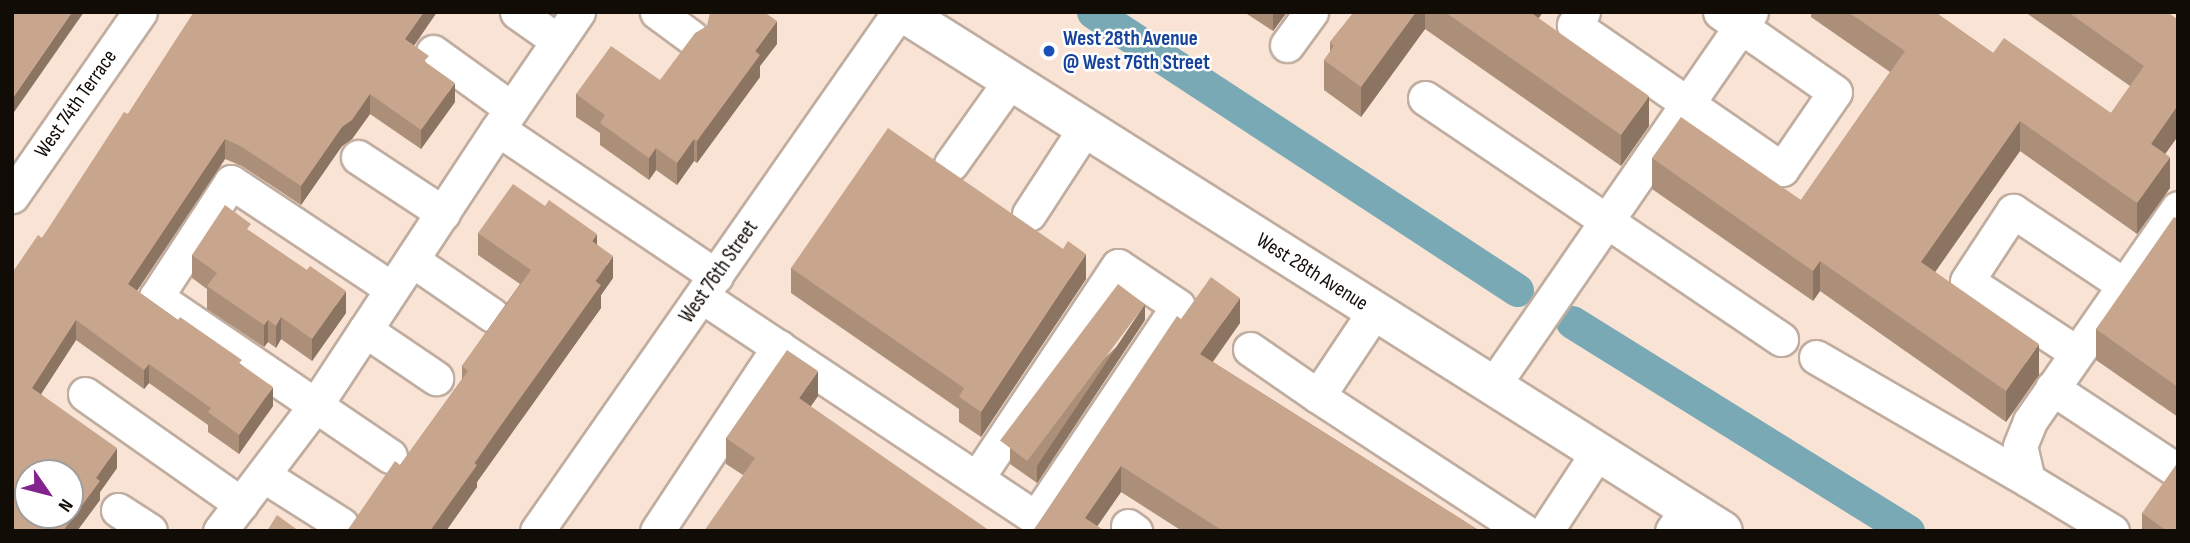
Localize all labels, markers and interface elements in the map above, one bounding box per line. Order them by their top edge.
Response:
place label: West 28th Avenue @ West 76th Street [1063,26,1210,76]
marker: West 28th Avenue @ West 76th Street [1041,43,1057,59]
street label: West 74th Terrace [30,45,122,163]
street label: West 76th Street [674,216,764,328]
street label: West 28th Avenue [1251,228,1373,316]
north arrow [14,459,84,529]
text: N [53,494,77,516]

